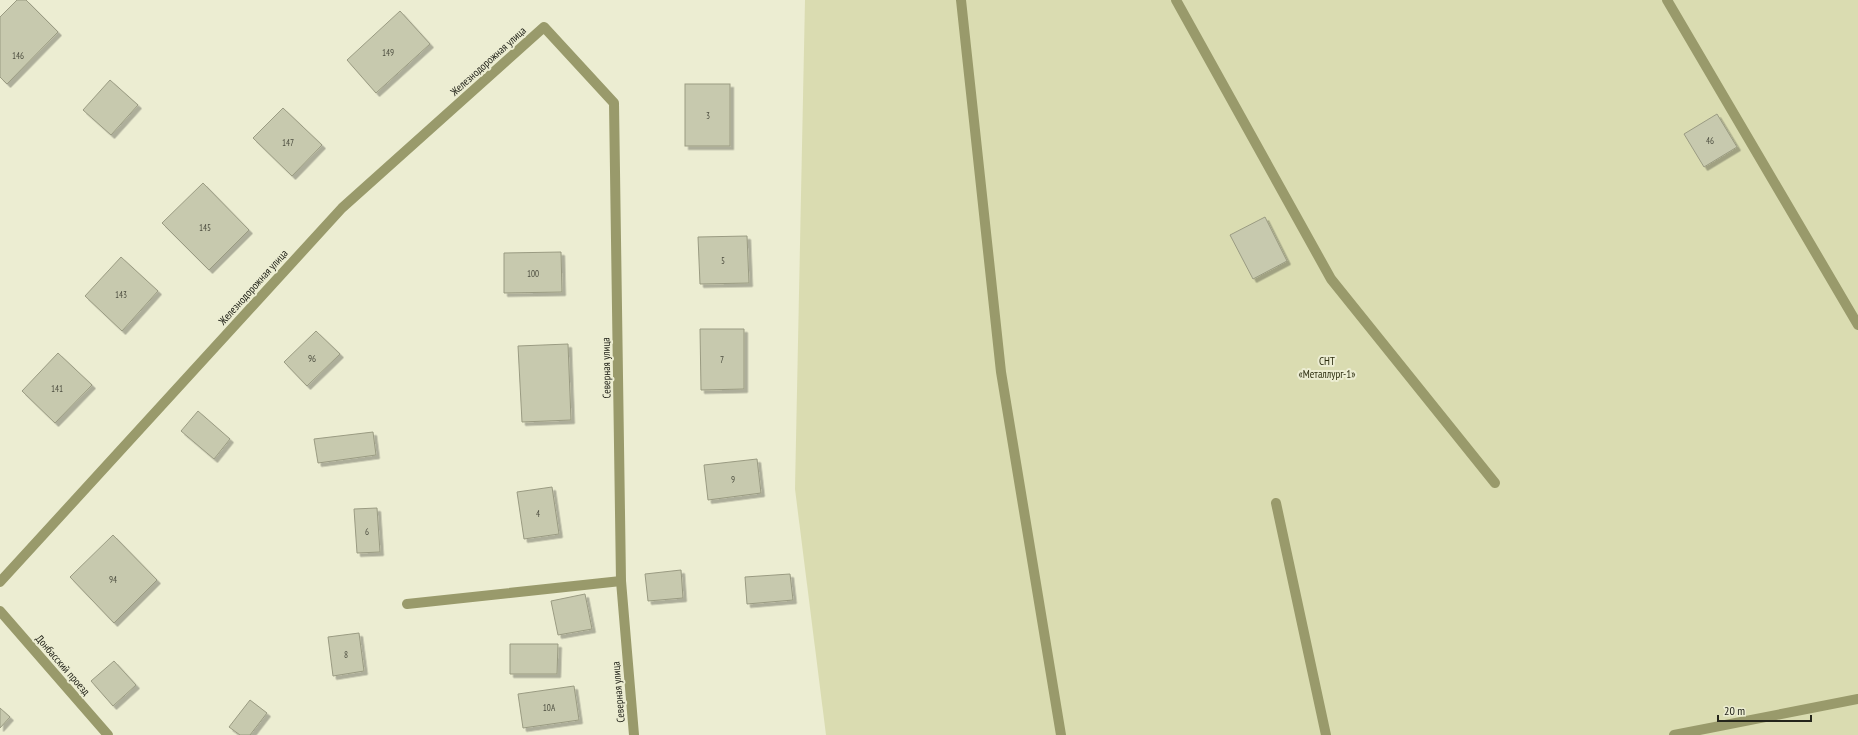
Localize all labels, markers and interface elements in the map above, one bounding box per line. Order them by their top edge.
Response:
street label: Железнодорожная улица [447,23,529,99]
house number: 149 [382,47,394,58]
house number: 146 [12,50,24,61]
house number: 3 [706,110,710,121]
house number: 46 [1706,135,1714,146]
house number: 147 [282,137,294,148]
house number: 145 [199,222,211,233]
street label: Железнодорожная улица [215,246,291,328]
house number: 5 [721,255,725,266]
house number: 100 [527,268,539,279]
house number: 143 [115,289,127,300]
street label: Северная улица [598,337,614,399]
house number: 96 [308,353,316,364]
house number: 7 [720,354,724,365]
park label: СНТ «Металлург-1» [1299,354,1355,381]
house number: 141 [51,383,63,394]
house number: 9 [731,474,735,485]
house number: 4 [536,508,540,519]
house number: 6 [365,526,369,537]
house number: 94 [109,574,117,585]
street label: Донбасский проезд [33,632,93,698]
house number: 8 [344,649,348,660]
street label: Северная улица [608,661,628,723]
scale bar [1718,697,1811,723]
house number: 10А [543,702,556,713]
text: 20 m [1724,703,1745,718]

